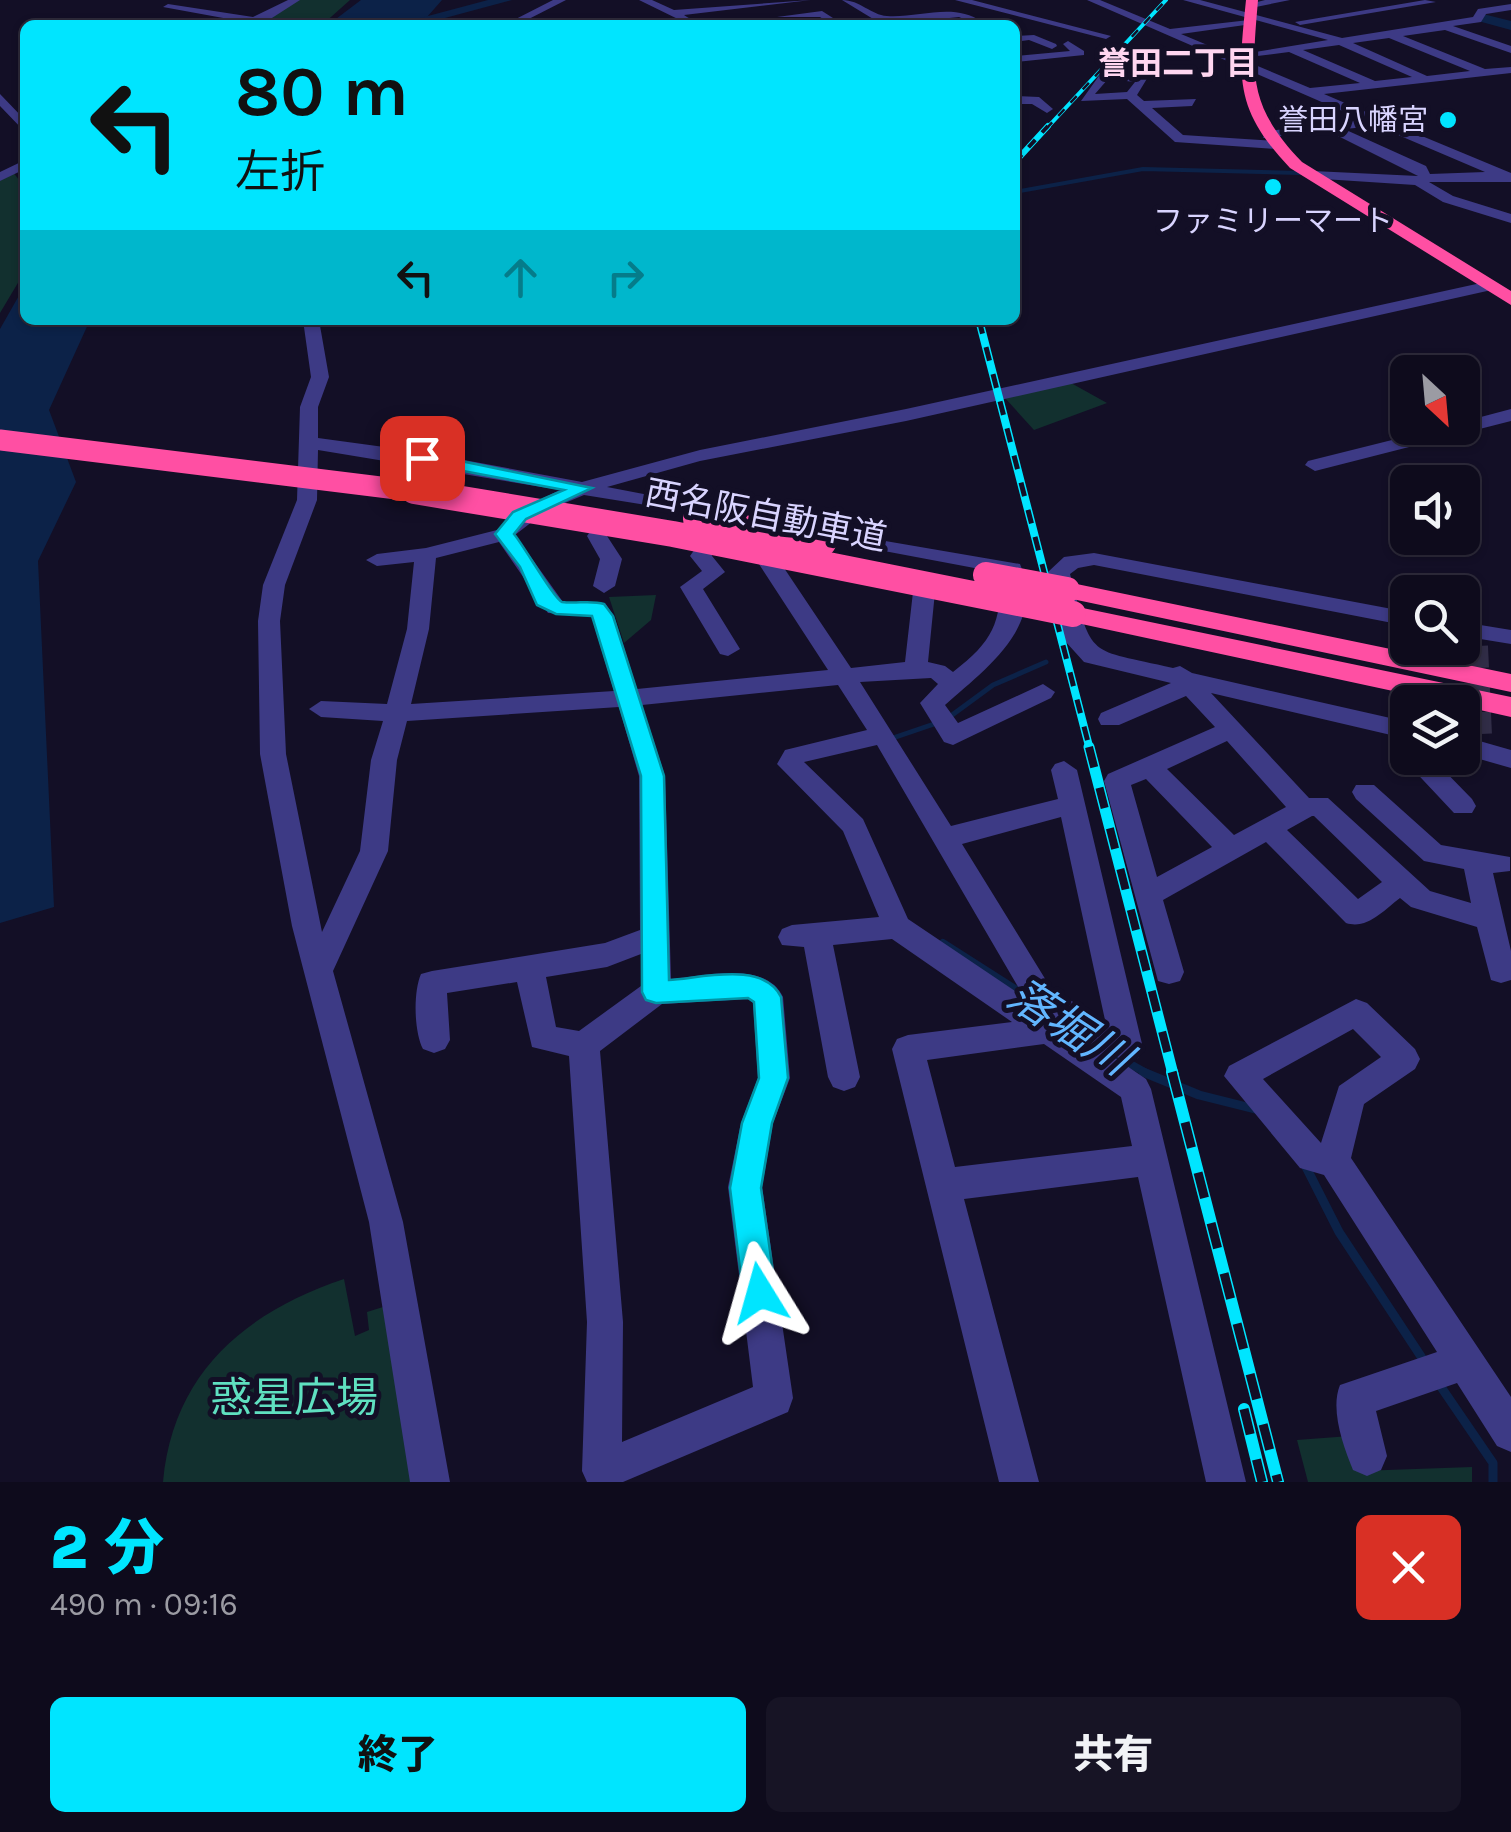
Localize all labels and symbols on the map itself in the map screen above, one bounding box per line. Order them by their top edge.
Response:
district label: 誉田二丁目 [1098,45,1258,82]
place label: 誉田八幡宮 [1278,102,1428,138]
marker: 誉田八幡宮 [1437,109,1459,131]
marker: ファミリーマート [1262,176,1284,198]
place label: ファミリーマート [1153,203,1393,239]
north arrow [1390,355,1480,445]
pin [380,416,465,501]
street label: 西名阪自動車道 [642,472,890,559]
water label: 落堀川 [999,968,1144,1088]
position arrow [708,1241,812,1345]
park label: 惑星広場 [210,1373,378,1423]

